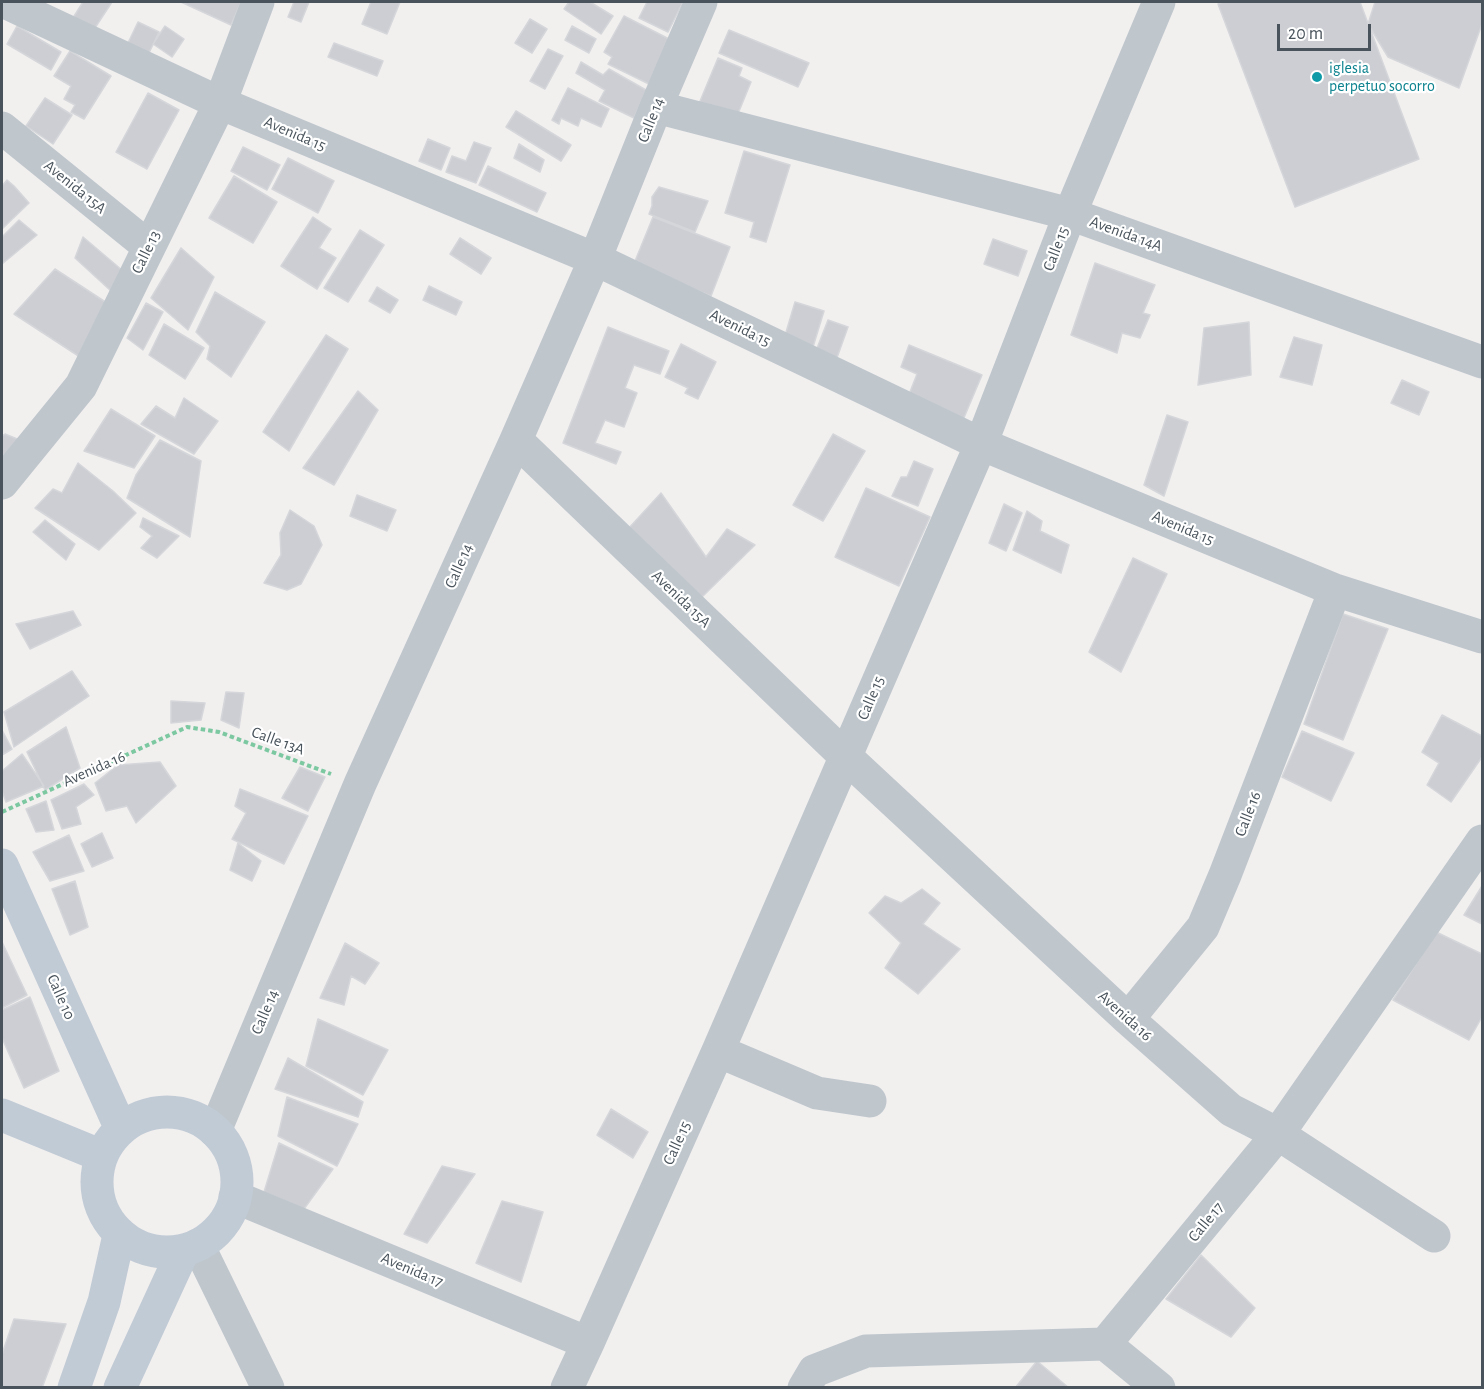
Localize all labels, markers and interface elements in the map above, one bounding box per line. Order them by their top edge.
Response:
scale bar [1280,12,1374,50]
text: 20 m [1288,25,1323,43]
place label: iglesia perpetuo socorro [1329,58,1435,96]
marker: iglesia perpetuo socorro [1310,70,1324,84]
street label: Calle 14 [633,95,669,145]
street label: Avenida 15 [261,112,329,156]
street label: Avenida 15A [40,156,110,218]
street label: Avenida 14A [1087,212,1165,256]
street label: Calle 15 [1039,224,1073,274]
street label: Calle 13 [127,227,165,277]
street label: Avenida 15 [706,305,774,351]
street label: Avenida 15 [1149,506,1217,550]
street label: Calle 14 [441,541,477,591]
street label: Avenida 15A [647,566,715,632]
street label: Calle 15 [853,673,889,723]
street label: Calle 13A [249,723,307,759]
street label: Avenida 16 [60,747,128,791]
street label: Calle 16 [1231,789,1265,839]
street label: Calle 10 [43,971,79,1023]
street label: Calle 14 [247,987,283,1037]
street label: Avenida 16 [1094,987,1156,1045]
street label: Calle 15 [659,1118,695,1168]
street label: Calle 17 [1184,1198,1228,1246]
street label: Avenida 17 [378,1248,446,1292]

